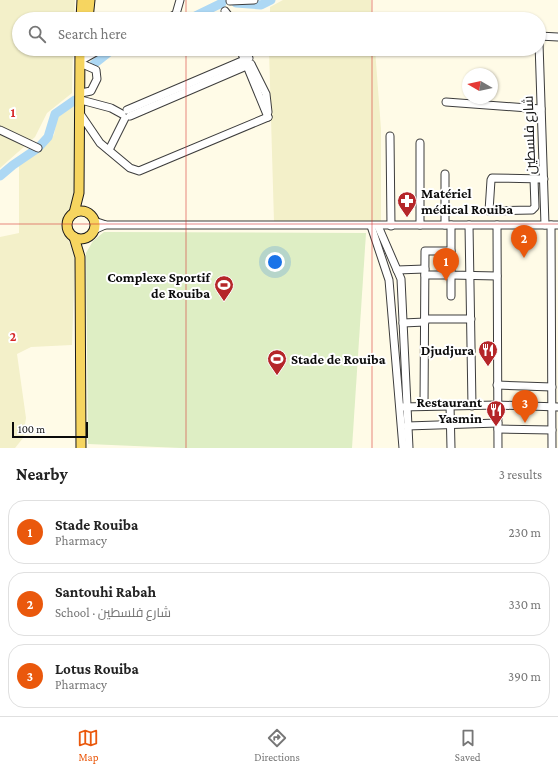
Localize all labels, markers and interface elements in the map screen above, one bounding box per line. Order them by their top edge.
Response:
search box [12,12,546,56]
icon: search [26,23,48,45]
text: Search here [58,26,127,42]
north arrow [462,68,498,104]
street label: شارع فلسطين [520,95,539,175]
text: 1 [11,105,16,120]
place label: Matériel médical Rouiba [421,185,513,217]
pharmacy icon: Matériel médical Rouiba [396,190,418,218]
pin: 2 [511,225,537,258]
pin: 1 [433,248,459,281]
your location [265,252,285,272]
place label: Complexe Sportif de Rouiba [107,269,211,301]
sports icon: Complexe Sportif de Rouiba [213,274,235,302]
text: 2 [10,329,17,344]
restaurant icon: Djudjura [477,339,499,367]
place label: Djudjura [421,342,474,359]
sports icon: Stade de Rouiba [266,348,288,376]
place label: Stade de Rouiba [291,351,386,367]
pin: 3 [512,390,538,423]
place label: Restaurant Yasmin [417,394,483,426]
restaurant icon: Restaurant Yasmin [485,399,507,427]
scale bar [12,420,88,439]
text: 100 m [18,423,45,435]
text: Nearby [16,465,68,484]
text: 3 results [499,467,542,482]
text: Stade Rouiba [55,517,138,533]
text: 1 [28,525,32,540]
text: 230 m [508,525,541,540]
text: Pharmacy [55,533,107,548]
text: Santouhi Rabah [55,584,156,600]
text: 2 [27,597,33,612]
text: 330 m [508,597,541,612]
text: School · شارع فلسطين [55,605,171,620]
text: Lotus Rouiba [55,661,139,677]
text: 3 [27,669,33,684]
text: 390 m [508,669,541,684]
text: Pharmacy [55,677,107,692]
tab: Map [77,727,99,763]
tab: Directions [254,727,300,763]
tab: Saved [455,727,481,763]

